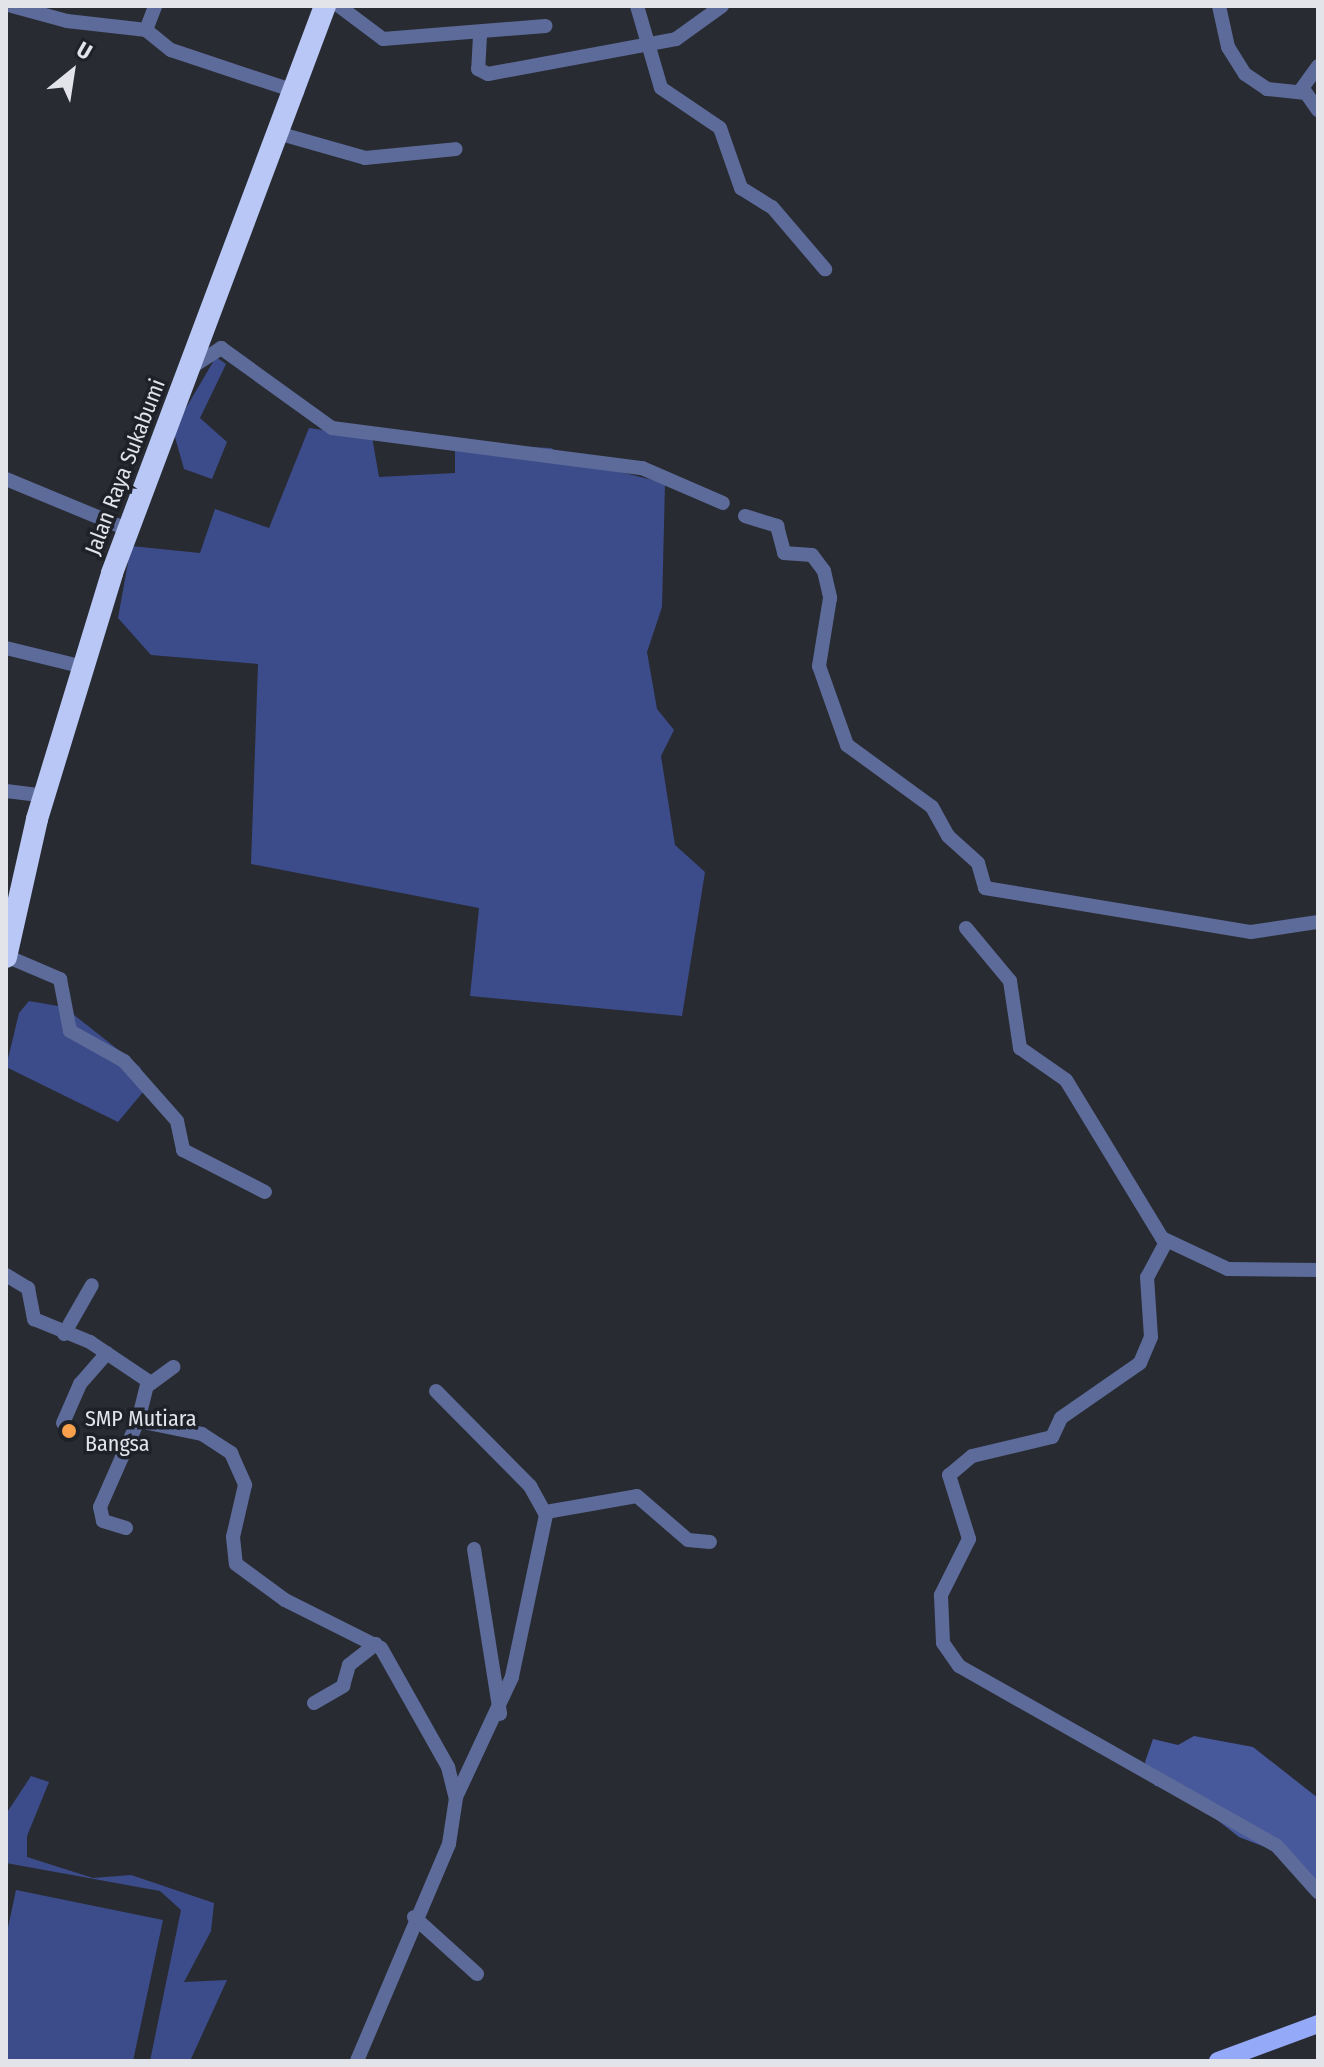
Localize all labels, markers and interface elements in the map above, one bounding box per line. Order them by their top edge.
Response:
north arrow [32,32,112,112]
text: U [72,36,97,66]
street label: Jalan Raya Sukabumi [79,375,171,559]
place label: SMP Mutiara Bangsa [85,1405,196,1456]
marker: SMP Mutiara Bangsa [60,1422,78,1440]

